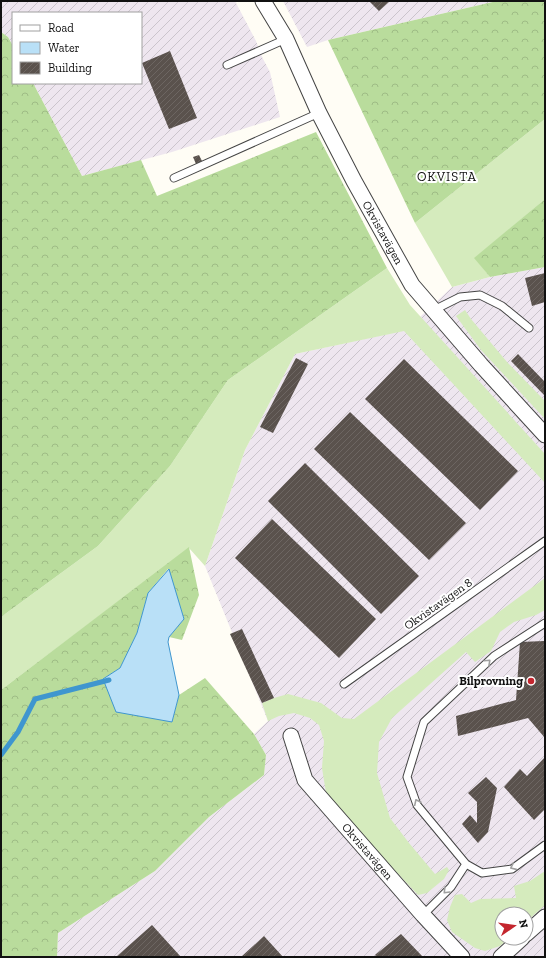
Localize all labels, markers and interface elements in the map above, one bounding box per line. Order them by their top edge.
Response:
legend [12,12,142,84]
text: Road [48,21,74,35]
text: Water [48,41,80,55]
text: Building [48,61,92,75]
district label: OKVISTA [417,169,477,184]
street label: Okvistavägen [359,198,406,267]
street label: Okvistavägen 8 [401,575,475,633]
one-way arrow [483,659,491,667]
place label: Bilprovning [459,674,523,688]
marker: Bilprovning [526,676,536,686]
one-way arrow [414,798,422,806]
street label: Okvistavägen [339,820,396,883]
one-way arrow [510,862,517,870]
one-way arrow [444,886,451,894]
north arrow [494,906,534,946]
text: N [516,918,531,930]

